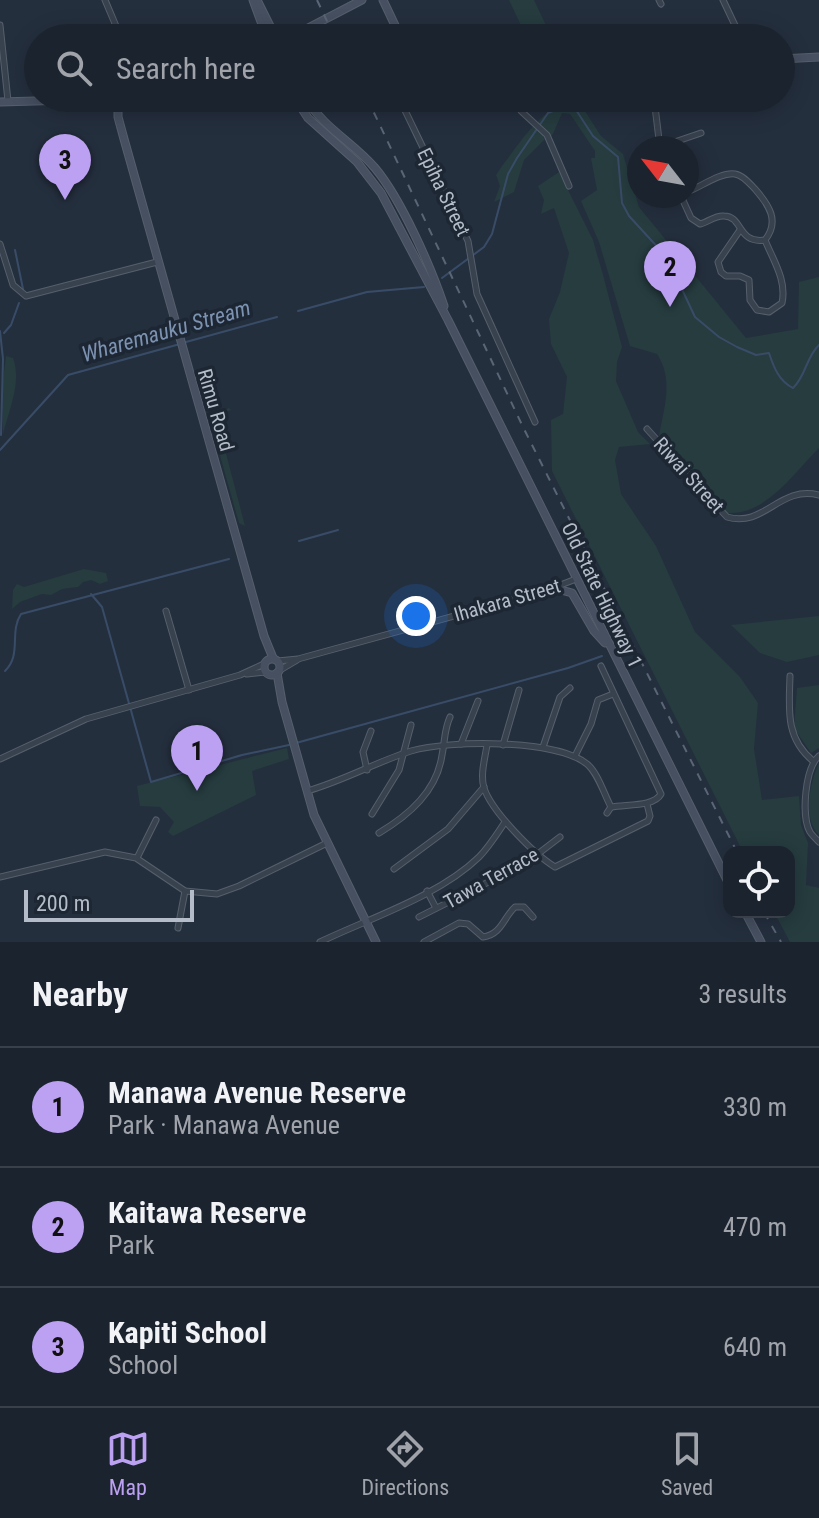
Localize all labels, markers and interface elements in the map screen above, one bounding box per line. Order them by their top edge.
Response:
search box [24,24,795,112]
icon: search [52,46,96,90]
text: Search here [116,51,256,86]
pin: 3 [39,134,91,200]
north arrow [627,136,699,208]
street label: Epiha Street [412,144,476,240]
pin: 2 [644,241,696,307]
water label: Wharemauku Stream [79,295,253,367]
street label: Rimu Road [193,366,239,454]
street label: Riwai Street [649,432,729,518]
street label: Old State Highway 1 [556,518,648,672]
street label: Ihakara Street [451,573,563,627]
your location [396,596,436,636]
pin: 1 [171,725,223,791]
street label: Tawa Terrace [439,842,543,914]
map controls [723,846,795,918]
button: locate [723,846,795,918]
scale bar [24,886,194,922]
text: 200 m [36,891,90,916]
text: Nearby [32,974,128,1014]
text: 3 results [698,979,787,1009]
text: Manawa Avenue Reserve [108,1075,406,1110]
text: 1 [51,1092,65,1122]
text: 330 m [723,1092,787,1122]
text: Park · Manawa Avenue [108,1110,340,1140]
text: Kaitawa Reserve [108,1195,306,1230]
text: 2 [51,1212,65,1242]
text: 470 m [723,1212,787,1242]
text: Park [108,1230,154,1260]
text: Kapiti School [108,1315,267,1350]
text: 3 [51,1332,65,1362]
text: 640 m [723,1332,787,1362]
text: School [108,1350,178,1380]
tab: Map [106,1427,150,1500]
tab: Directions [361,1427,449,1500]
tab: Saved [661,1427,713,1500]

